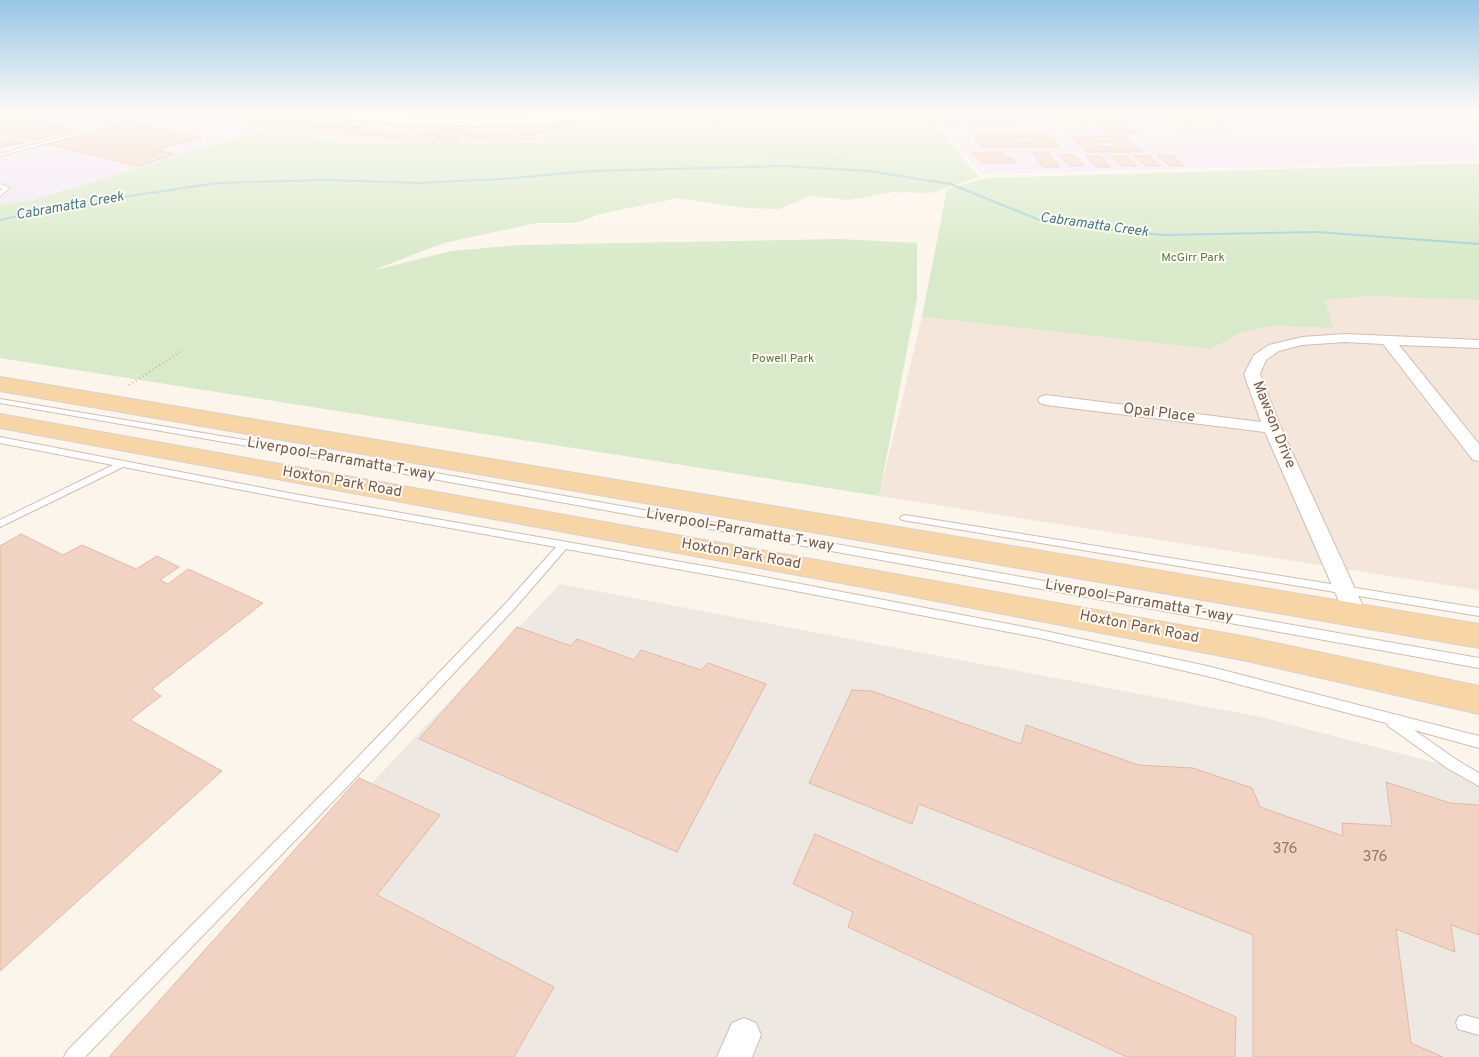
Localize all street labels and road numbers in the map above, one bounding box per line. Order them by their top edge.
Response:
street label: Mawson Drive [1247,379,1299,471]
street label: Opal Place [1122,401,1196,427]
street label: Liverpool–Parramatta T-way [246,435,436,485]
street label: Hoxton Park Road [281,464,403,502]
street label: Liverpool–Parramatta T-way [645,506,835,556]
street label: Hoxton Park Road [680,536,802,574]
street label: Liverpool–Parramatta T-way [1044,577,1234,627]
street label: Hoxton Park Road [1078,608,1200,648]

